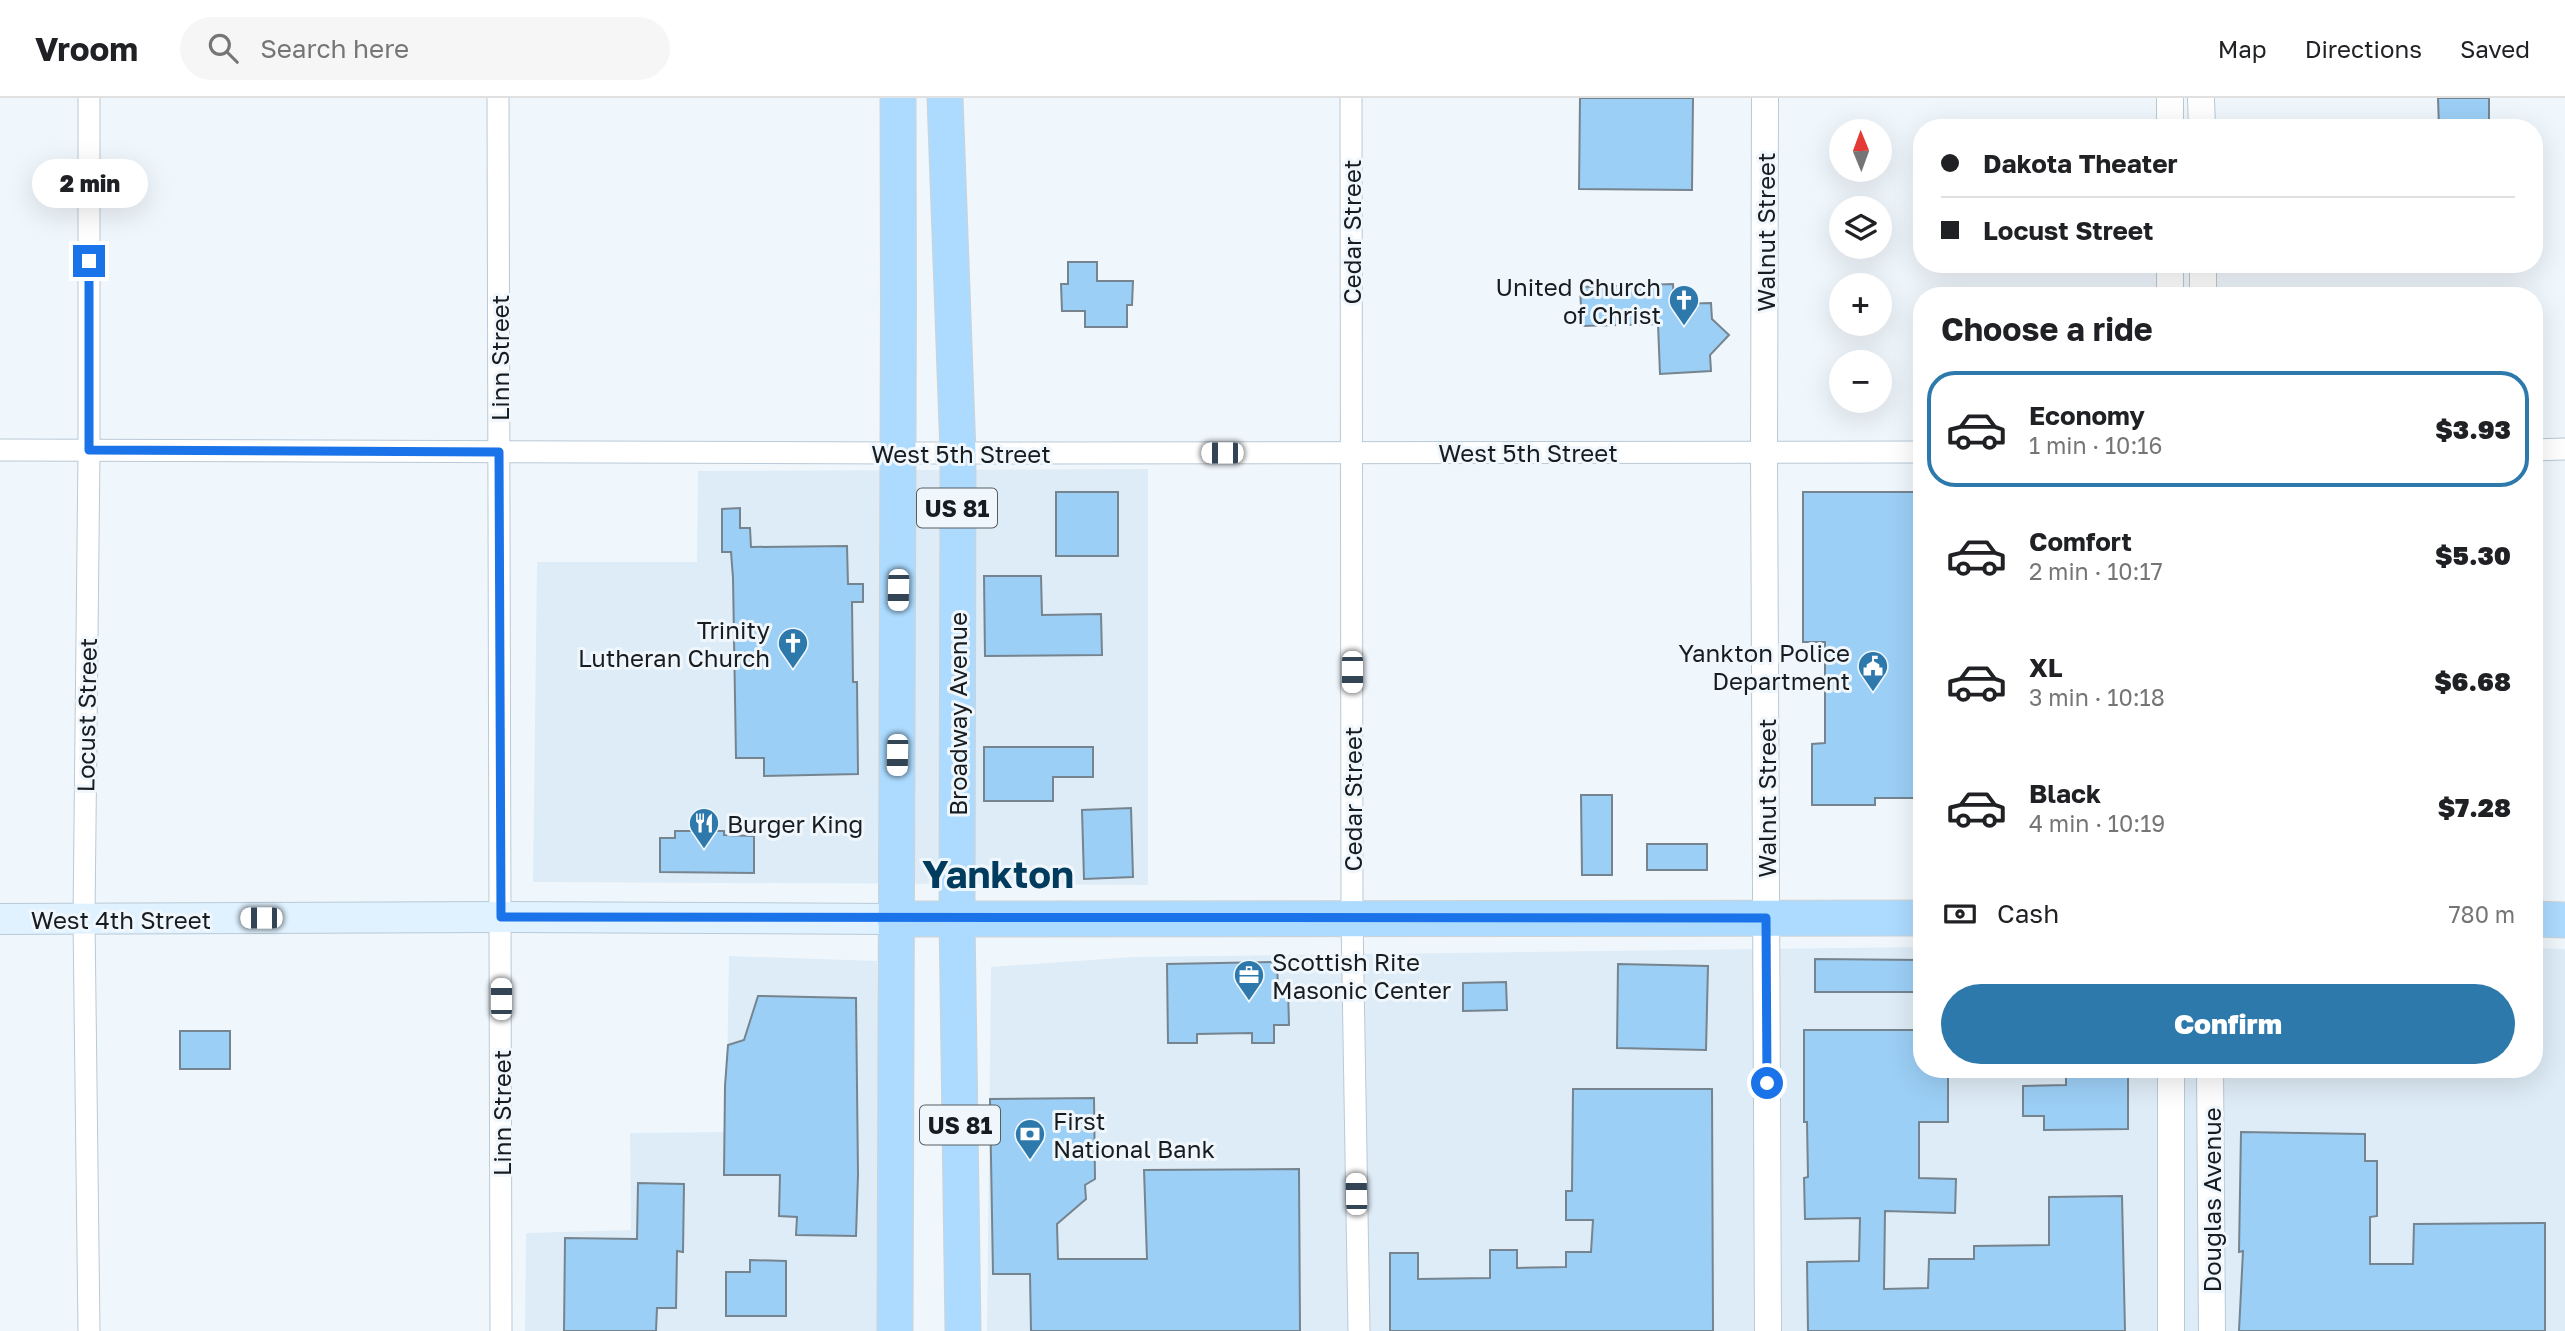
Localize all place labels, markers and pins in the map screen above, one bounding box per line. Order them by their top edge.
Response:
place label: United Church of Christ [1495,272,1661,329]
church icon: United Church of Christ [1667,283,1701,327]
place label: Trinity Lutheran Church [578,615,770,672]
church icon: Trinity Lutheran Church [776,626,810,670]
place label: Yankton Police Department [1678,638,1850,695]
public building icon: Yankton Police Department [1856,649,1890,693]
restaurant icon: Burger King [687,806,721,850]
place label: Burger King [727,809,863,838]
place label: Scottish Rite Masonic Center [1272,947,1451,1004]
office icon: Scottish Rite Masonic Center [1232,958,1266,1002]
place label: First National Bank [1053,1106,1215,1163]
bank icon: First National Bank [1013,1117,1047,1161]

